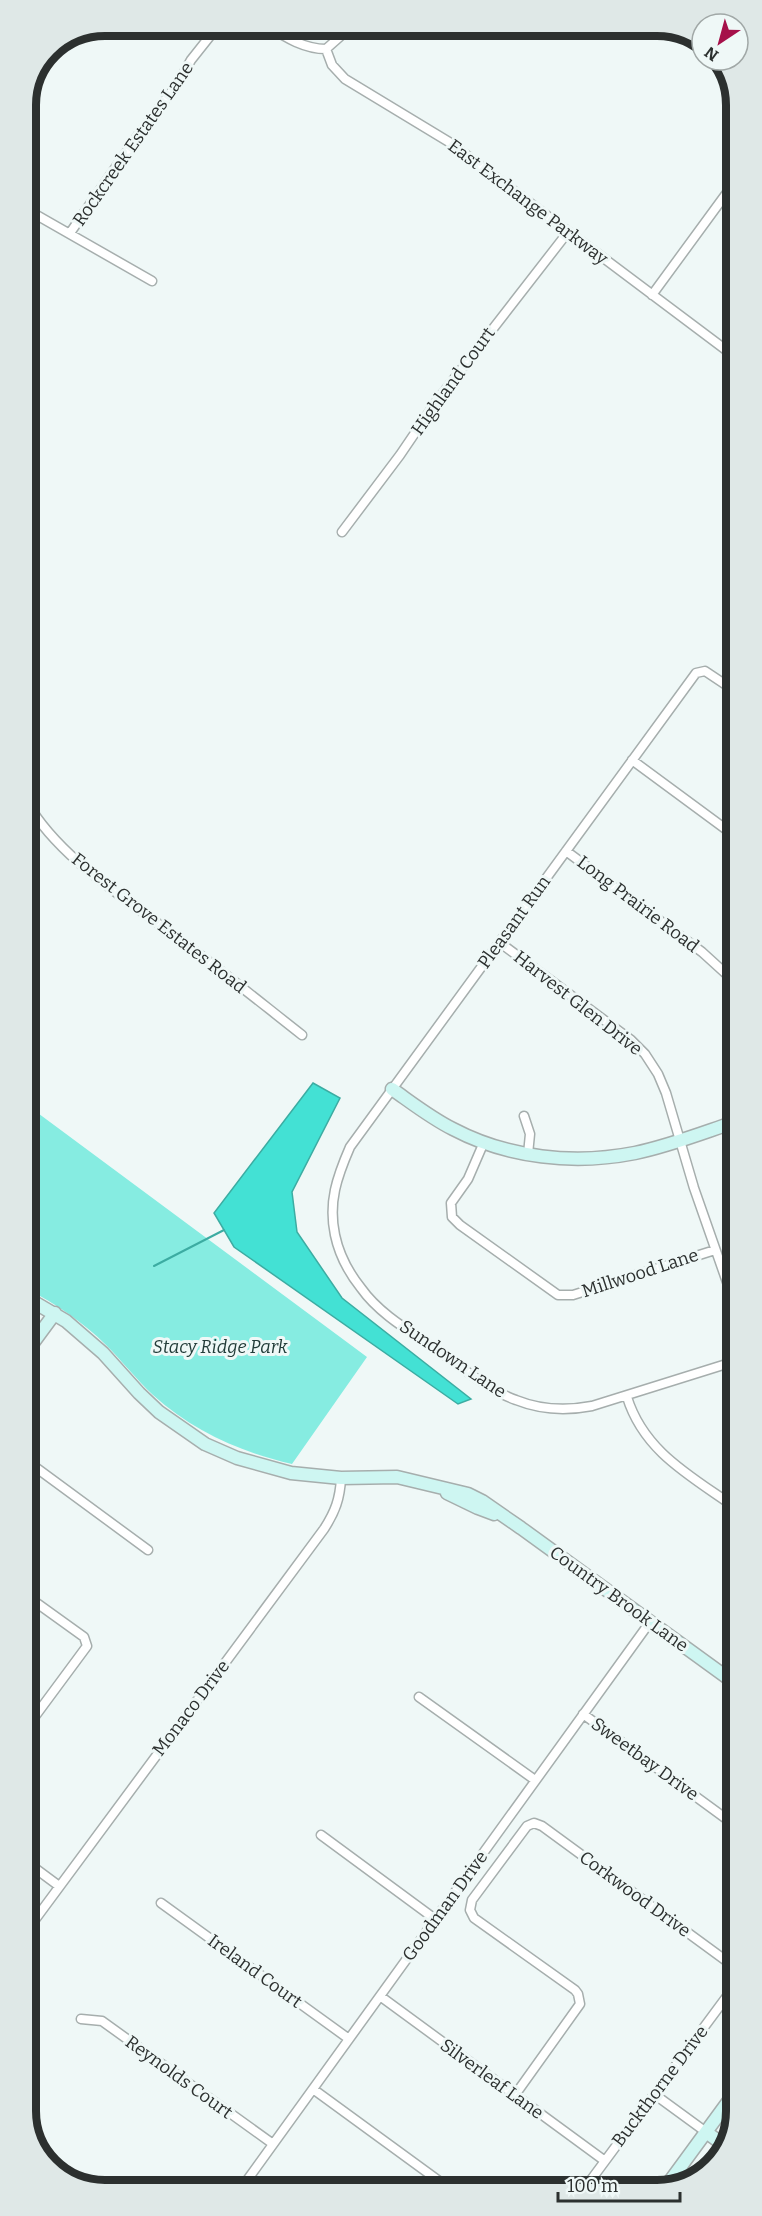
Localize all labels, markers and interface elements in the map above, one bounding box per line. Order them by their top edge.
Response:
north arrow [690,12,750,72]
text: N [701,42,722,65]
street label: Rockcreek Estates Lane [68,58,198,230]
street label: East Exchange Parkway [444,135,613,270]
street label: Highland Court [406,322,500,439]
street label: Forest Grove Estates Road [67,848,251,998]
street label: Long Prairie Road [573,851,704,957]
street label: Pleasant Run [473,871,555,973]
street label: Harvest Glen Drive [509,946,647,1060]
street label: Millwood Lane [579,1244,701,1302]
street label: Sundown Lane [396,1315,510,1403]
park label: Stacy Ridge Park [152,1336,288,1358]
street label: Country Brook Lane [545,1541,693,1657]
street label: Monaco Drive [148,1656,234,1760]
street label: Sweetbay Drive [587,1713,703,1805]
street label: Corkwood Drive [575,1846,695,1942]
street label: Goodman Drive [398,1847,492,1965]
street label: Ireland Court [204,1929,307,2013]
street label: Buckthorne Drive [607,2021,713,2151]
street label: Reynolds Court [121,2031,237,2124]
street label: Silverleaf Lane [436,2034,548,2124]
scale bar [558,2165,680,2203]
text: 100 m [567,2175,618,2197]

